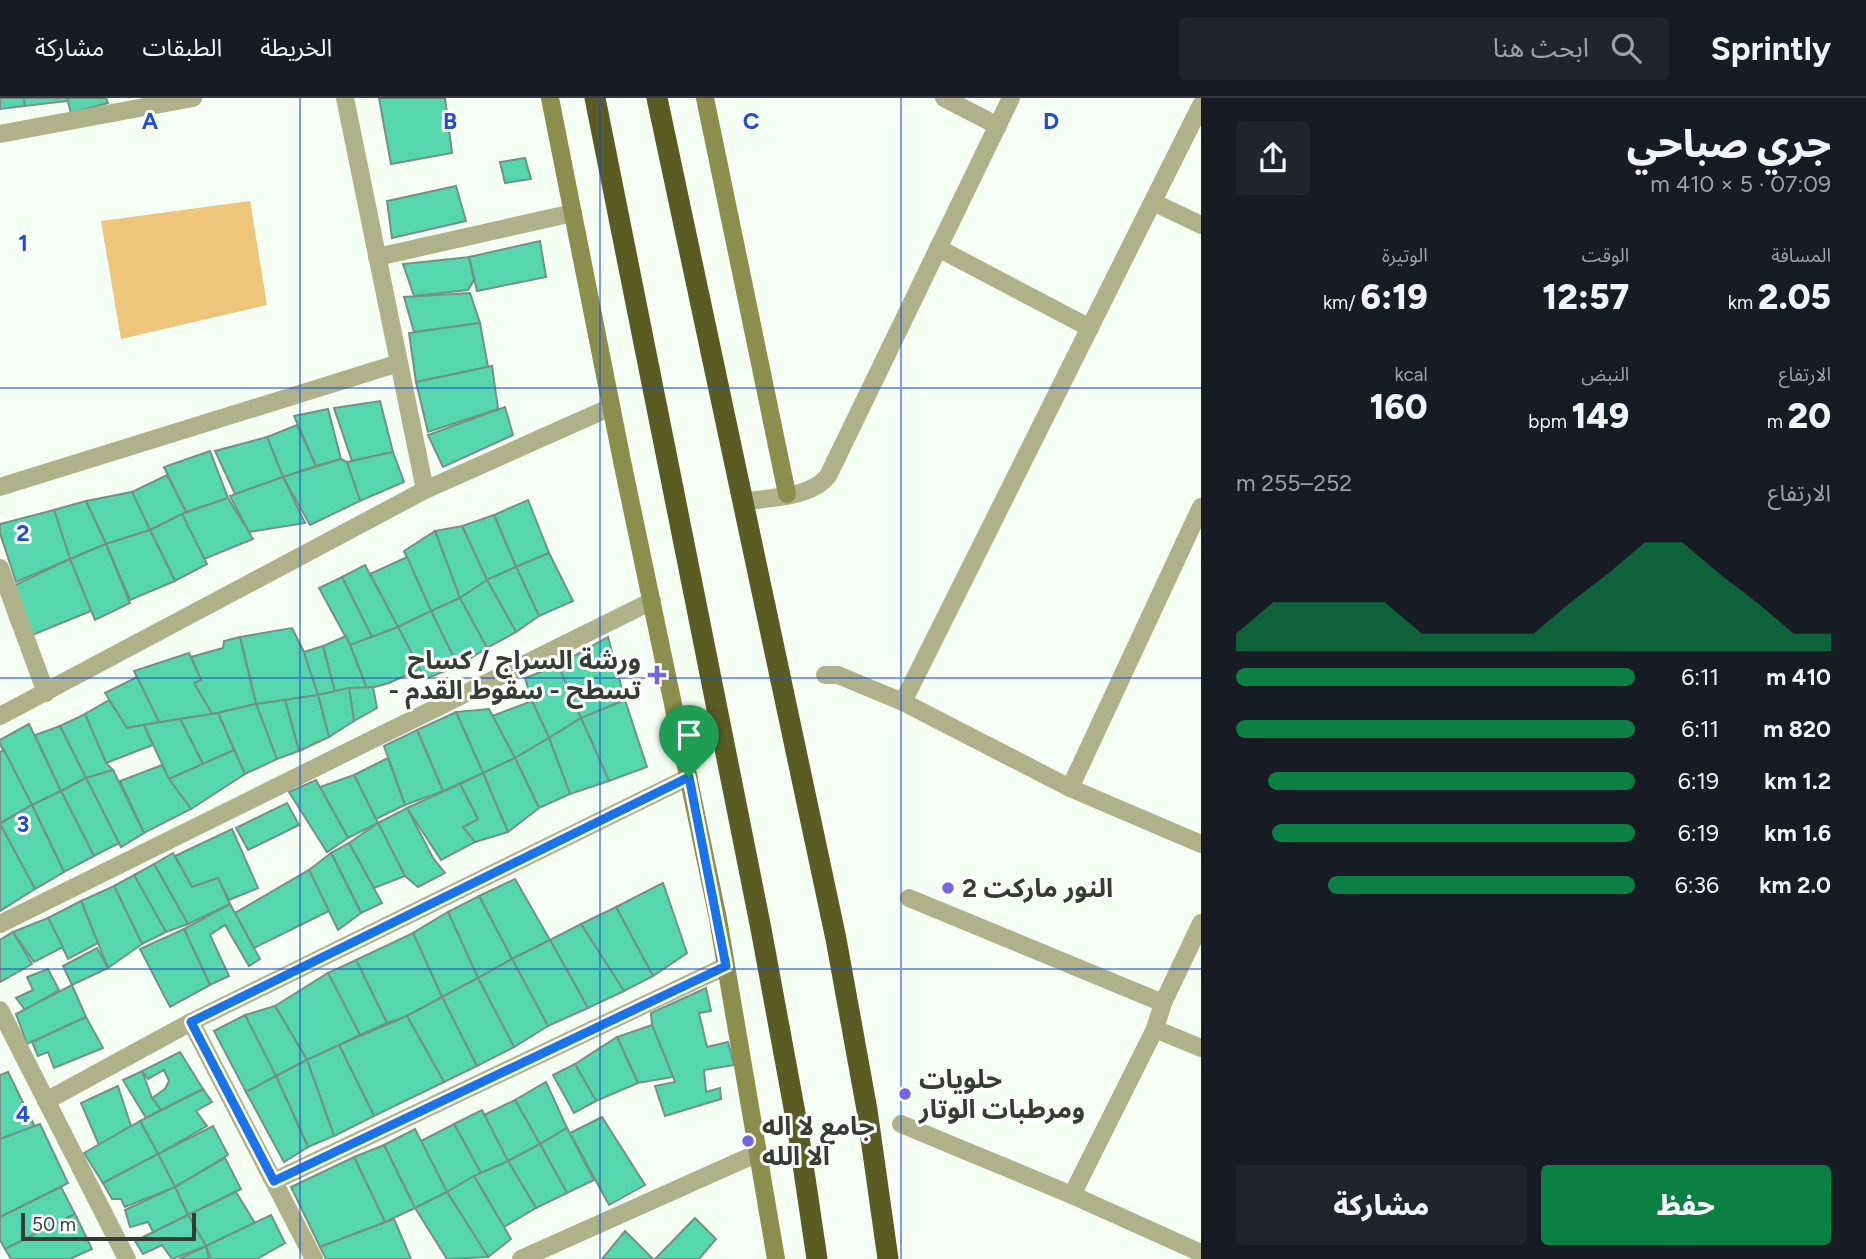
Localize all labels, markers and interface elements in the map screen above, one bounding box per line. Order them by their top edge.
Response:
search box [1179,17,1669,80]
icon: search [1607,29,1645,67]
text: Sprintly [1711,29,1831,68]
text: ابحث هنا [1493,32,1589,64]
text: مشاركة [35,33,104,62]
text: الطبقات [142,33,222,62]
text: الخريطة [260,33,332,62]
text: A [142,107,159,135]
text: B [443,107,457,135]
text: C [743,107,760,135]
text: D [1043,107,1059,135]
button: share [1236,121,1310,195]
text: جري صباحي [1627,121,1831,167]
text: 07:09 · 5 × 410 m [1650,170,1831,198]
text: 1 [18,229,28,257]
text: الوتيرة [1382,244,1428,267]
text: الوقت [1582,244,1629,267]
text: المسافة [1771,244,1831,267]
text: 6:19 [1360,276,1428,318]
text: 12:57 [1542,276,1629,318]
text: 2.05 [1758,276,1831,318]
text: /km [1323,291,1360,314]
text: km [1728,291,1758,314]
text: kcal [1395,363,1428,386]
text: النبض [1581,363,1629,386]
text: الارتفاع [1779,363,1831,386]
text: 160 [1369,386,1428,428]
text: 149 [1572,395,1629,437]
text: 20 [1788,395,1831,437]
text: bpm [1528,410,1572,433]
text: m [1767,410,1788,433]
text: 252–255 m [1236,469,1352,497]
text: الارتفاع [1768,479,1831,507]
text: 2 [16,519,30,547]
place label: ورشة السراج / كساح - تسطح - سقوط القدم [388,644,641,710]
text: 6:11 [1681,663,1719,691]
text: 410 m [1766,663,1831,691]
marker: ورشة السراج / كساح - تسطح - سقوط القدم [647,665,667,685]
pin [659,705,719,777]
text: 6:11 [1681,715,1719,743]
text: 820 m [1763,715,1831,743]
icon: arrive [670,716,708,754]
text: 6:19 [1678,767,1719,795]
text: 1.2 km [1764,767,1831,795]
text: 3 [17,810,29,838]
text: 6:19 [1678,819,1719,847]
text: 1.6 km [1764,819,1831,847]
text: 6:36 [1675,871,1719,899]
text: 2.0 km [1759,871,1831,899]
place label: النور ماركت 2 [962,872,1113,904]
marker: النور ماركت 2 [940,880,956,896]
place label: حلويات ومرطبات الوتار [918,1063,1085,1125]
marker: حلويات ومرطبات الوتار [897,1086,913,1102]
text: 4 [16,1100,30,1128]
place label: جامع لا اله الا الله [762,1110,875,1172]
marker: جامع لا اله الا الله [740,1133,756,1149]
button: مشاركة [1236,1165,1527,1245]
button: حفظ [1541,1165,1831,1245]
scale bar [21,1210,196,1242]
text: 50 m [32,1213,76,1236]

